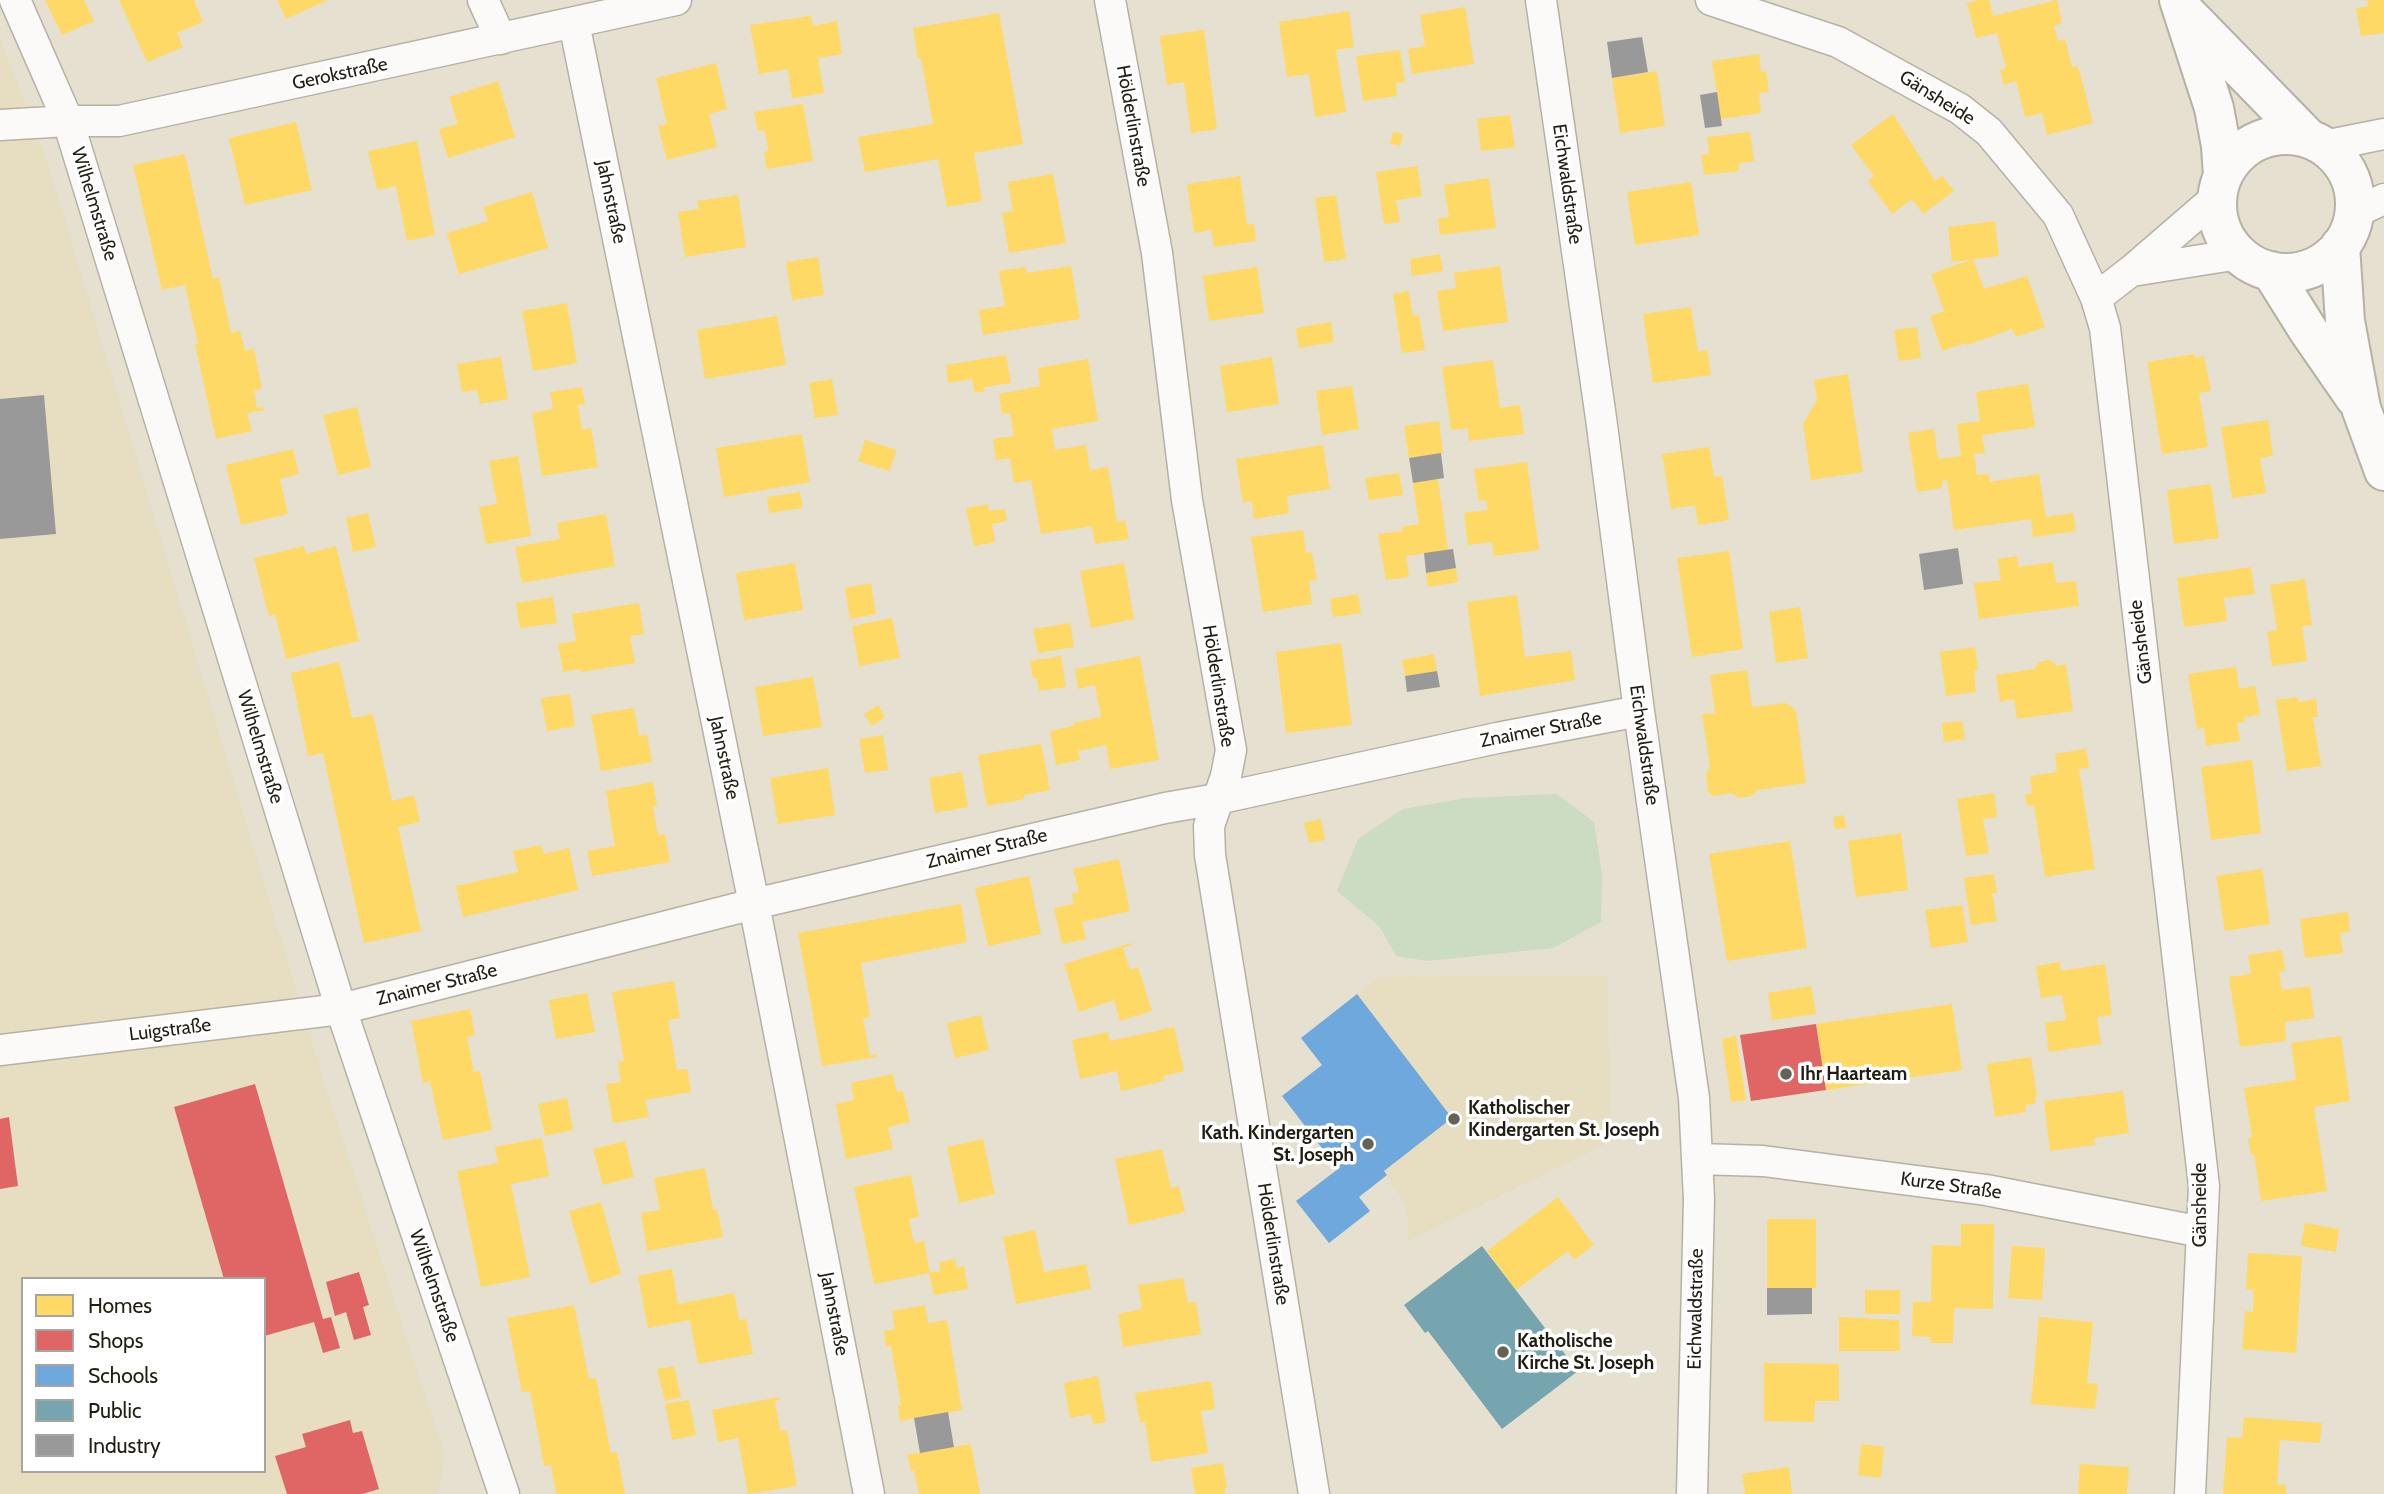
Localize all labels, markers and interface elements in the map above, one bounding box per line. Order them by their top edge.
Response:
street label: Gerokstraße [290,53,390,95]
street label: Hölderlinstraße [1111,63,1155,189]
street label: Gänsheide [1895,66,1979,130]
street label: Eichwaldstraße [1547,122,1587,246]
street label: Wilhelmstraße [66,145,122,263]
street label: Jahnstraße [591,158,631,246]
street label: Gänsheide [2125,599,2157,685]
street label: Hölderlinstraße [1197,623,1239,749]
street label: Eichwaldstraße [1624,683,1664,807]
street label: Wilhelmstraße [232,688,288,806]
street label: Znaimer Straße [1478,707,1604,753]
street label: Jahnstraße [704,714,744,802]
street label: Znaimer Straße [924,824,1050,874]
street label: Znaimer Straße [374,959,500,1011]
street label: Luigstraße [128,1014,212,1046]
place label: Ihr Haarteam [1800,1063,1907,1085]
marker: Ihr Haarteam [1778,1066,1794,1082]
place label: Katholischer Kindergarten St. Joseph [1468,1097,1660,1141]
marker: Katholischer Kindergarten St. Joseph [1446,1111,1462,1127]
place label: Kath. Kindergarten St. Joseph [1201,1122,1354,1166]
marker: Kath. Kindergarten St. Joseph [1360,1136,1376,1152]
street label: Gänsheide [2189,1163,2211,1247]
street label: Kurze Straße [1899,1168,2003,1204]
street label: Hölderlinstraße [1252,1181,1294,1307]
street label: Wilhelmstraße [404,1227,464,1345]
street label: Eichwaldstraße [1684,1248,1708,1370]
street label: Jahnstraße [815,1270,853,1358]
legend [21,1277,266,1473]
text: Homes [88,1293,152,1318]
text: Shops [88,1328,143,1353]
place label: Katholische Kirche St. Joseph [1517,1330,1654,1374]
marker: Katholische Kirche St. Joseph [1495,1344,1511,1360]
text: Schools [88,1363,158,1388]
text: Public [88,1398,142,1423]
text: Industry [88,1433,161,1458]

